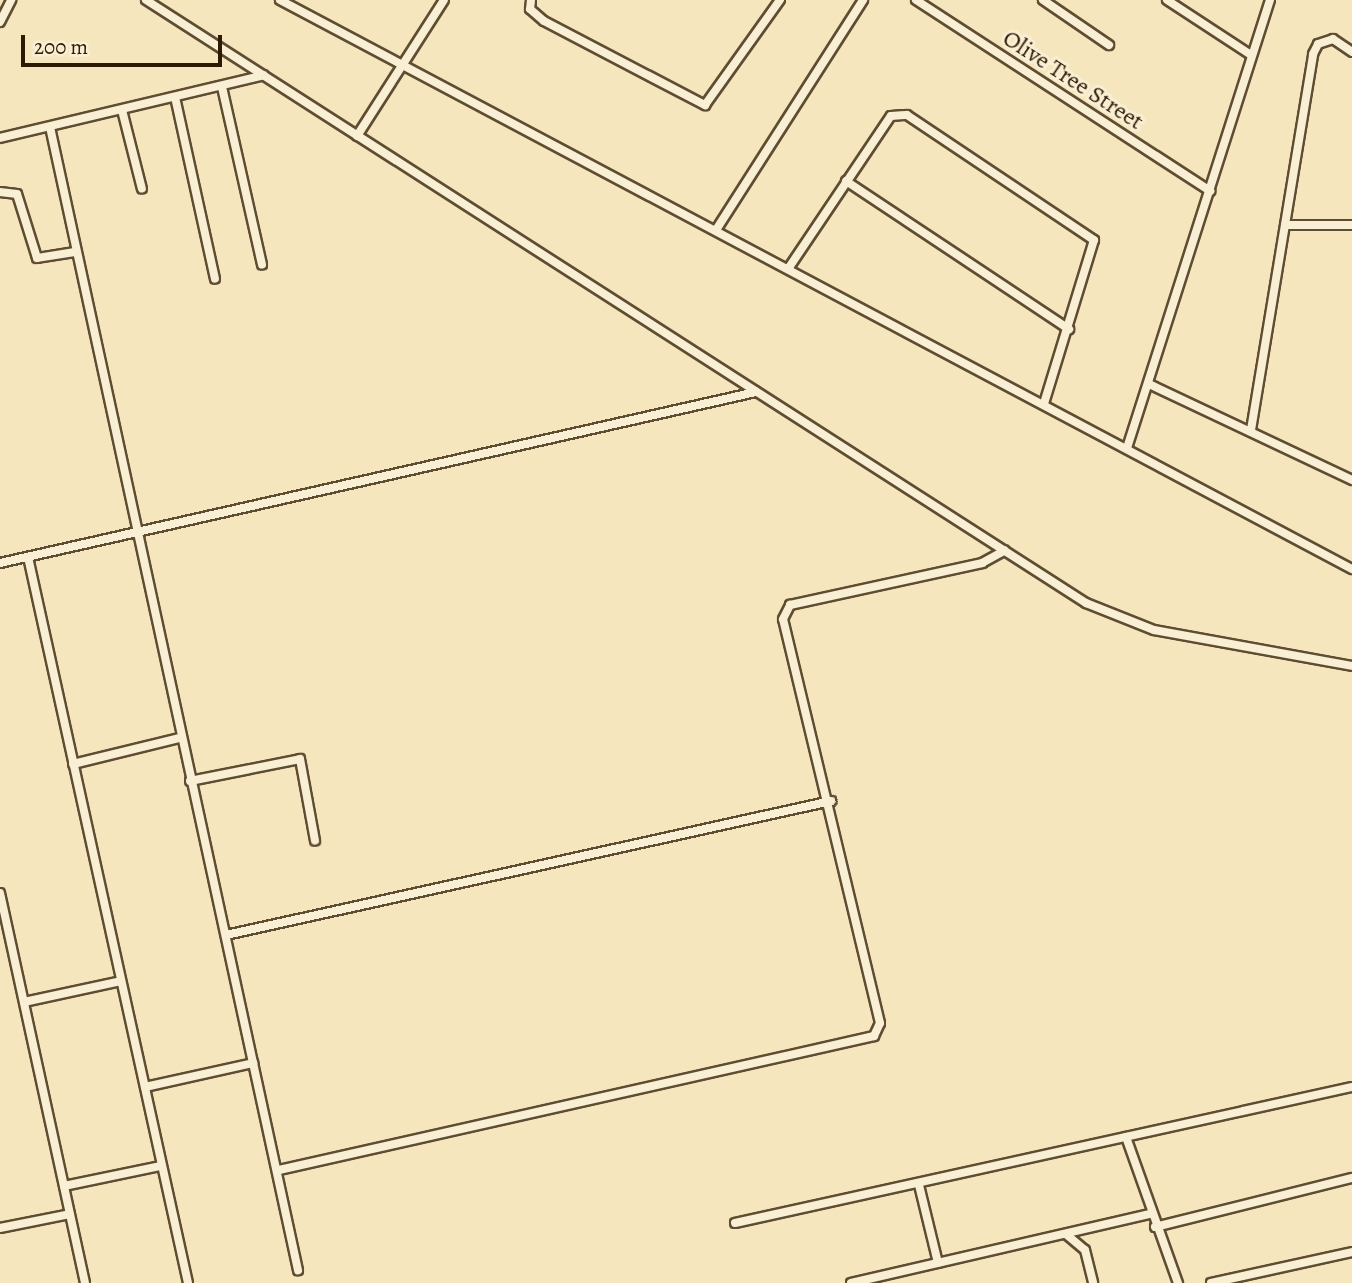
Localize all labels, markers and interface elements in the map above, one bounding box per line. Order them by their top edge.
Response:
scale bar [24,21,226,65]
street label: Olive Tree Street [997,24,1149,136]
text: 200 m [34,33,88,61]

